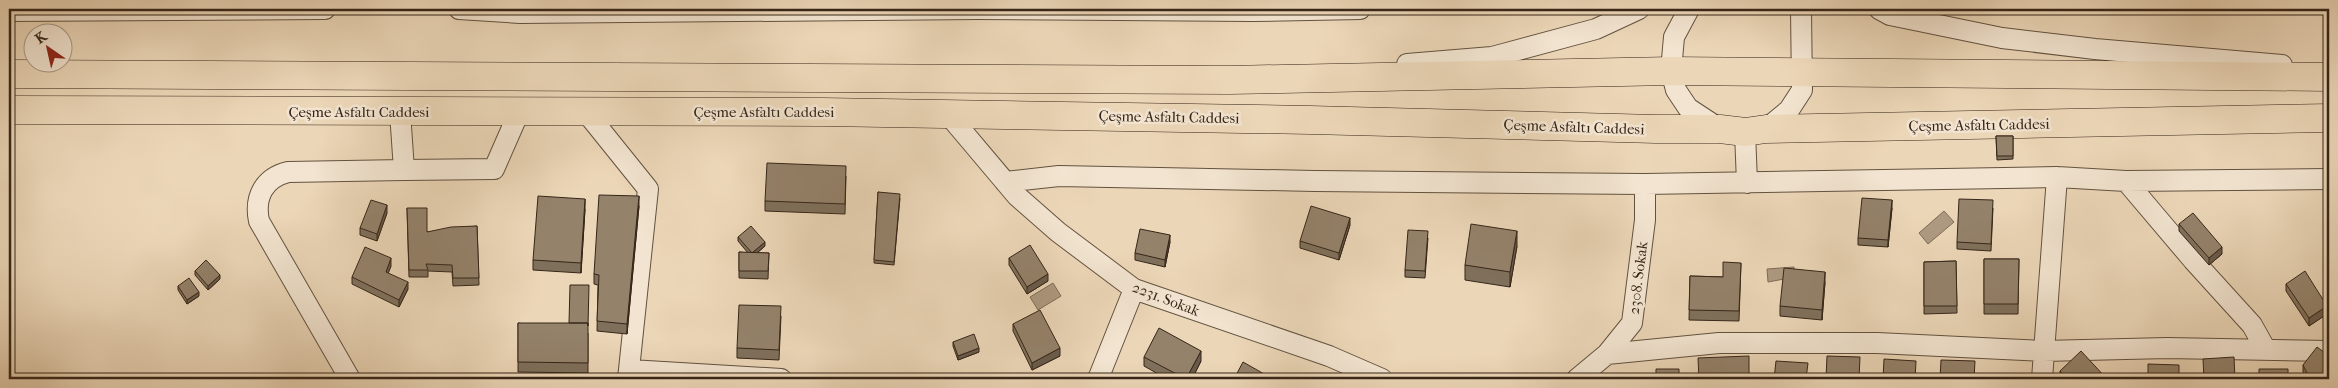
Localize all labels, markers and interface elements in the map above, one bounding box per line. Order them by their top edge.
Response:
north arrow [22,22,72,72]
text: K [32,27,51,48]
street label: Çeşme Asfaltı Caddesi [288,103,430,121]
street label: Çeşme Asfaltı Caddesi [693,103,835,121]
street label: Çeşme Asfaltı Caddesi [1098,107,1240,127]
street label: Çeşme Asfaltı Caddesi [1908,115,2050,135]
street label: Çeşme Asfaltı Caddesi [1503,116,1645,138]
street label: 2308. Sokak [1625,240,1651,316]
street label: 2231. Sokak [1130,278,1202,320]

